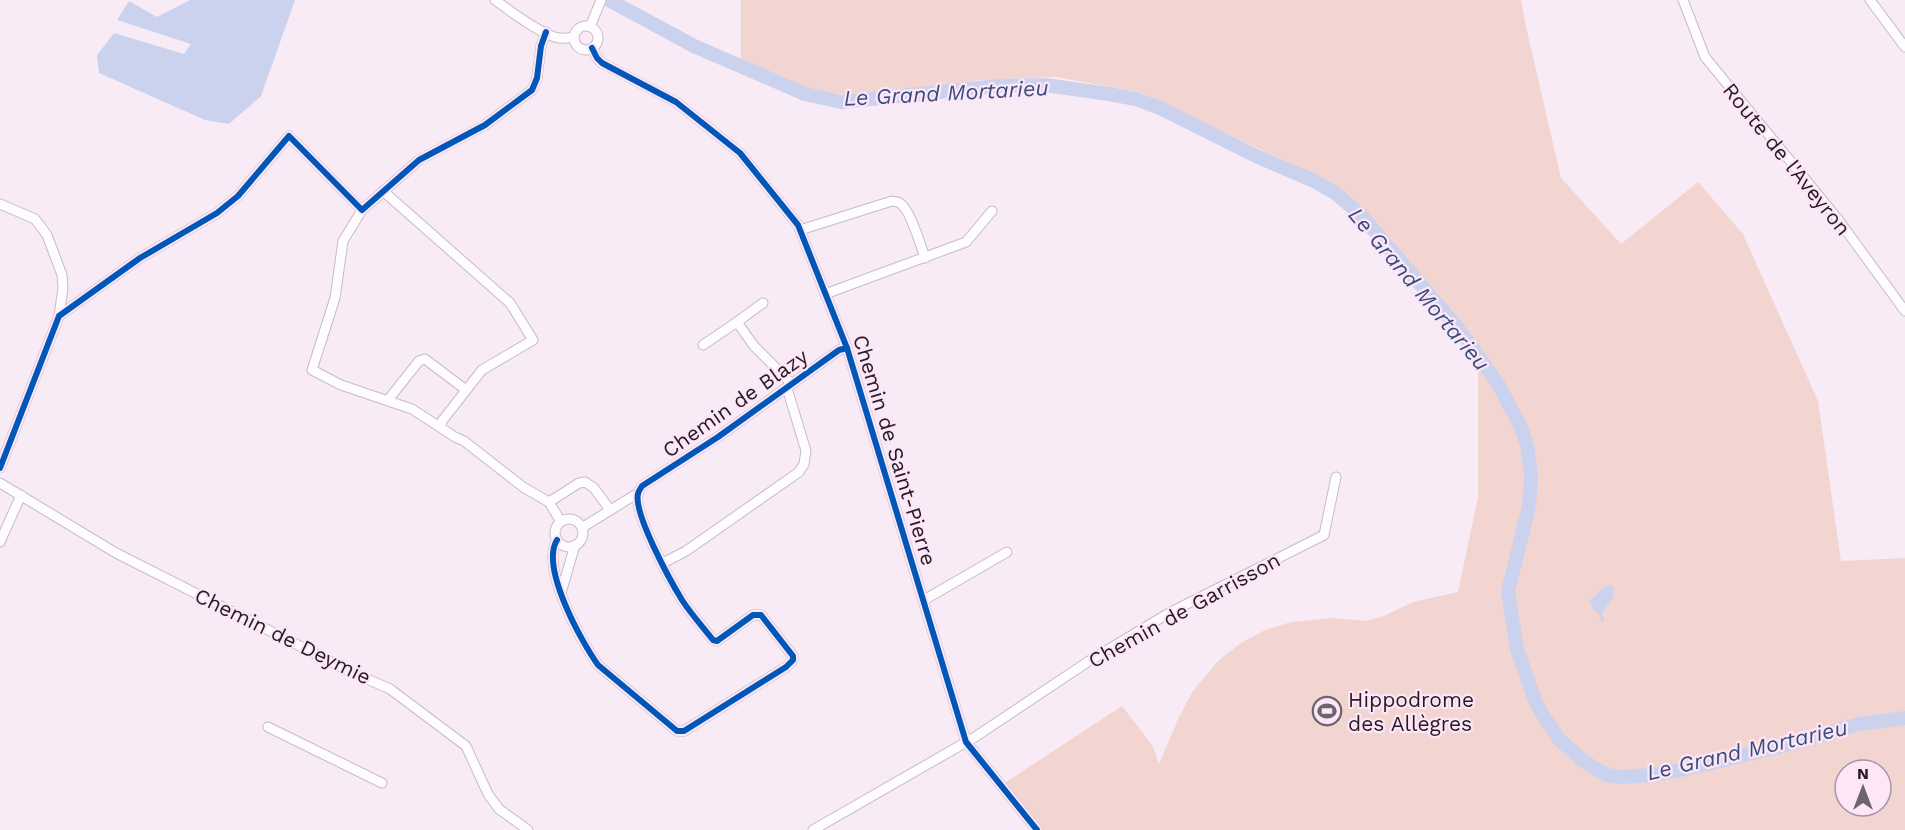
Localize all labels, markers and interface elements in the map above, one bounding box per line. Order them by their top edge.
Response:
water label: Le Grand Mortarieu [843,75,1049,111]
street label: Route de l'Aveyron [1718,78,1856,240]
water label: Le Grand Mortarieu [1343,202,1495,376]
street label: Chemin de Saint-Pierre [848,332,942,568]
street label: Chemin de Blazy [657,343,813,463]
street label: Chemin de Garrisson [1084,547,1284,673]
street label: Chemin de Deymie [191,582,375,690]
place label: Hippodrome des Allègres [1348,687,1474,736]
sports icon: Hippodrome des Allègres [1311,695,1343,727]
water label: Le Grand Mortarieu [1644,715,1850,785]
north arrow [1833,758,1893,818]
text: N [1857,764,1869,783]

